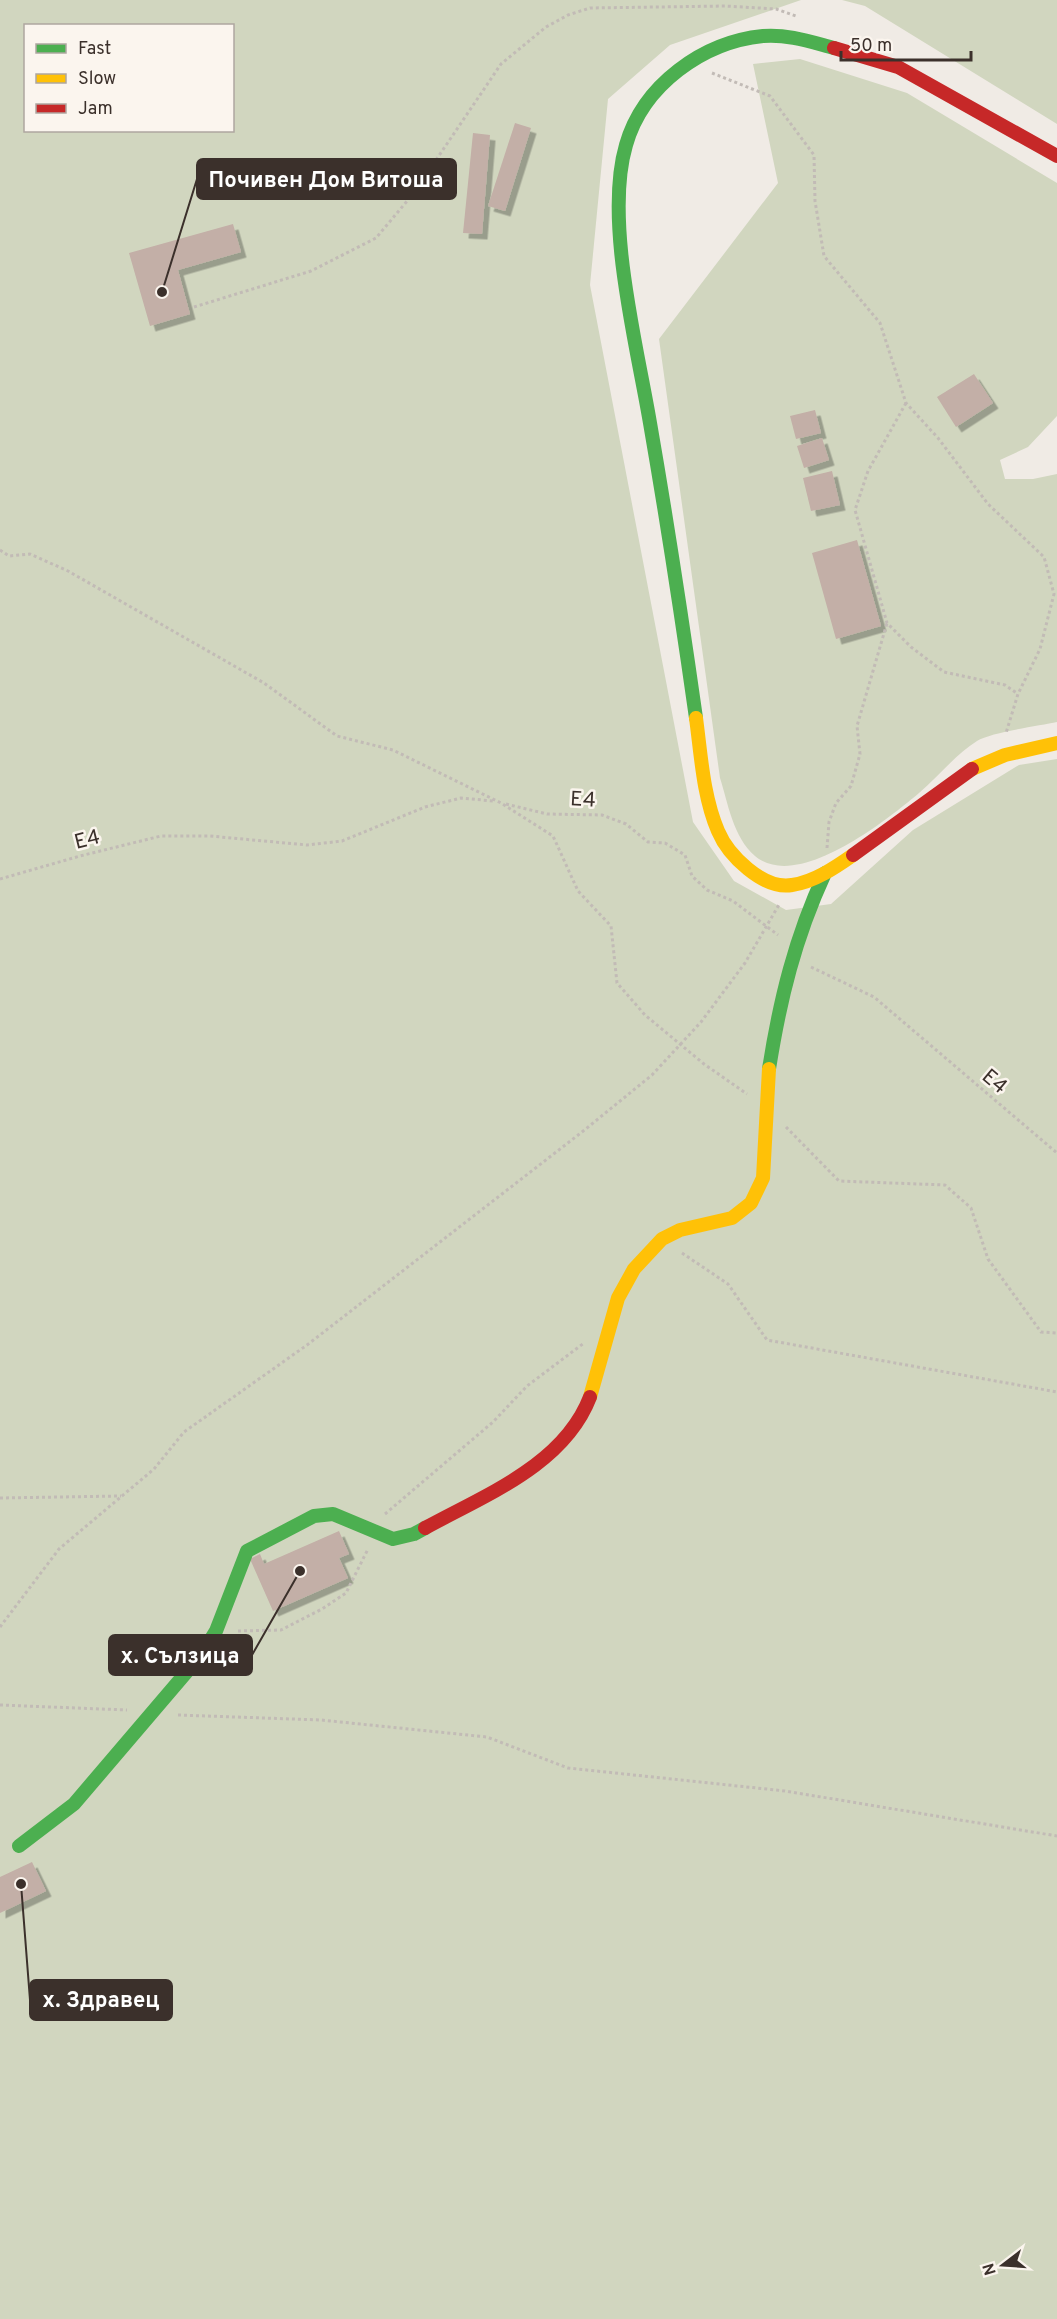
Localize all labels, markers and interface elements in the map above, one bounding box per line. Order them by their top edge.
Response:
legend [24,24,234,132]
scale bar [841,24,972,62]
text: 50 m [850,35,892,58]
text: Fast [78,38,111,61]
text: Slow [78,68,116,91]
text: Jam [78,98,113,121]
callout: Почивен Дом Витоша [197,159,456,199]
text: Почивен Дом Витоша [209,168,443,195]
street label: E4 [569,786,596,815]
street label: E4 [72,824,103,857]
street label: E4 [976,1064,1013,1101]
callout: х. Сълзица [109,1635,252,1675]
text: х. Сълзица [121,1644,239,1671]
callout: х. Здравец [30,1980,172,2020]
text: х. Здравец [42,1988,160,2015]
north arrow [973,2235,1033,2295]
text: N [979,2260,1002,2277]

